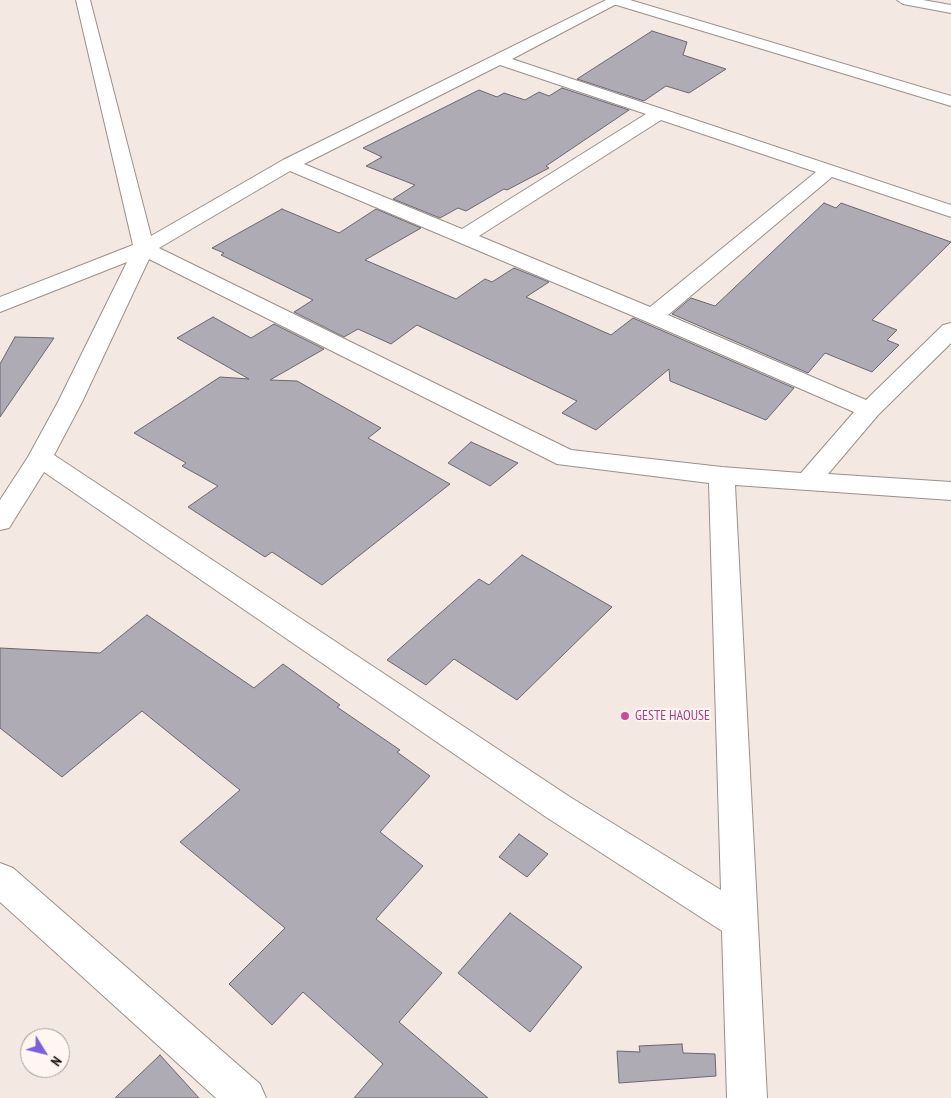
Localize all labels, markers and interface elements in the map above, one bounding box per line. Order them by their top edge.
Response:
place label: GESTE HAOUSE [635,708,710,724]
marker: GESTE HAOUSE [619,710,631,722]
north arrow [20,1028,70,1078]
text: N [47,1053,66,1070]

